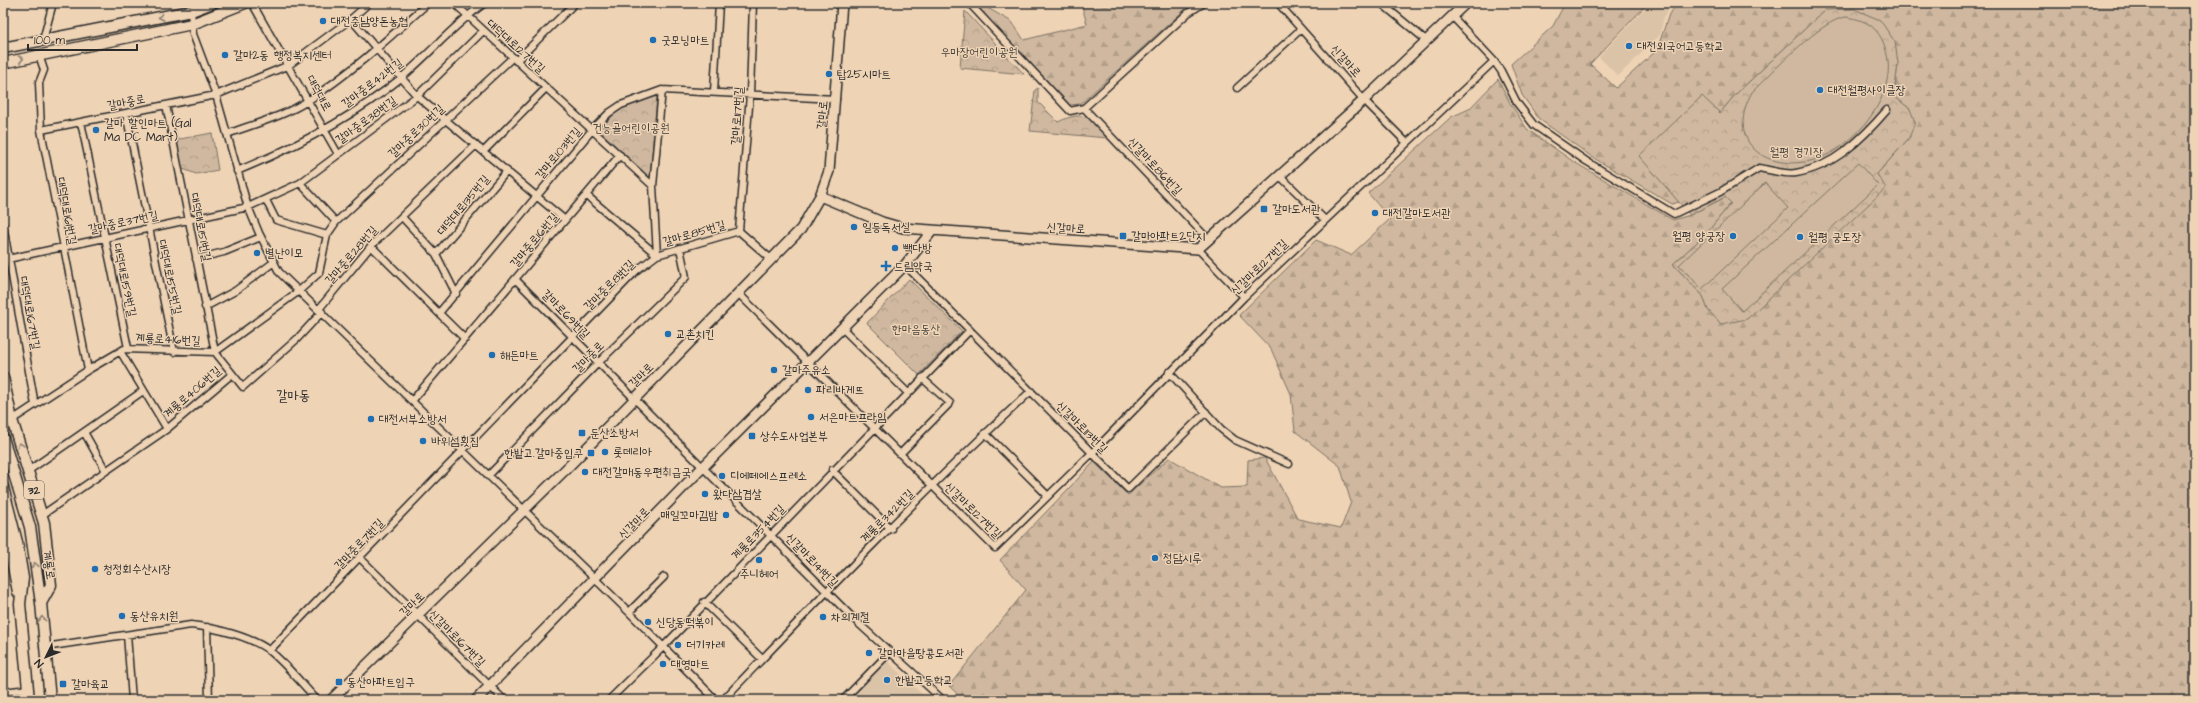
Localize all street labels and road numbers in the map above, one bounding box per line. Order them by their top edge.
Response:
street label: 대덕대로127번길 [483,15,549,78]
street label: 신갈마로 [1326,41,1365,81]
street label: 갈마중로42번길 [338,54,407,112]
street label: 대덕대로 [302,72,335,114]
street label: 갈마로117번길 [727,86,748,146]
street label: 갈마중로 [106,90,147,115]
street label: 갈마중로38번길 [332,92,401,148]
street label: 갈마중로30번길 [384,100,449,162]
street label: 갈마로 [813,100,832,130]
street label: 갈마로103번길 [531,123,586,183]
street label: 신갈마로86번길 [1123,134,1186,199]
street label: 대덕대로135번길 [433,171,494,239]
street label: 대덕대로161번길 [52,176,81,247]
street label: 대덕대로151번길 [186,191,216,263]
street label: 갈마중로37번길 [86,207,160,238]
street label: 갈마중로16번길 [506,209,563,271]
street label: 갈마로85번길 [661,216,728,251]
street label: 신갈마로 [1046,219,1086,238]
street label: 갈마중로28번길 [321,222,382,288]
street label: 신갈마로127번길 [1227,235,1292,299]
street label: 대덕대로155번길 [153,238,186,317]
street label: 대덕대로159번길 [108,242,141,319]
street label: 갈마중로8번길 [580,256,639,315]
street label: 대덕대로167번길 [15,275,44,352]
street label: 갈마로69번길 [538,286,594,343]
street label: 계룡로416번길 [135,329,201,350]
street label: 갈마중로 [569,338,608,377]
street label: 갈마로 [625,359,658,392]
street label: 계룡로406번길 [160,362,225,422]
street label: 신갈마로113번길 [1052,398,1112,457]
street label: 신갈마로127번길 [940,479,1005,542]
road number: 32 [24,481,44,499]
street label: 계룡로342번길 [857,486,918,547]
street label: 계룡로354번길 [728,501,789,564]
street label: 신갈마로 [615,504,654,543]
street label: 갈마중로7번길 [331,515,388,574]
street label: 신갈마로141번길 [781,530,842,591]
street label: 계룡로 [38,549,59,581]
street label: 갈마로 [396,588,429,621]
street label: 신갈마로167번길 [424,606,489,671]

